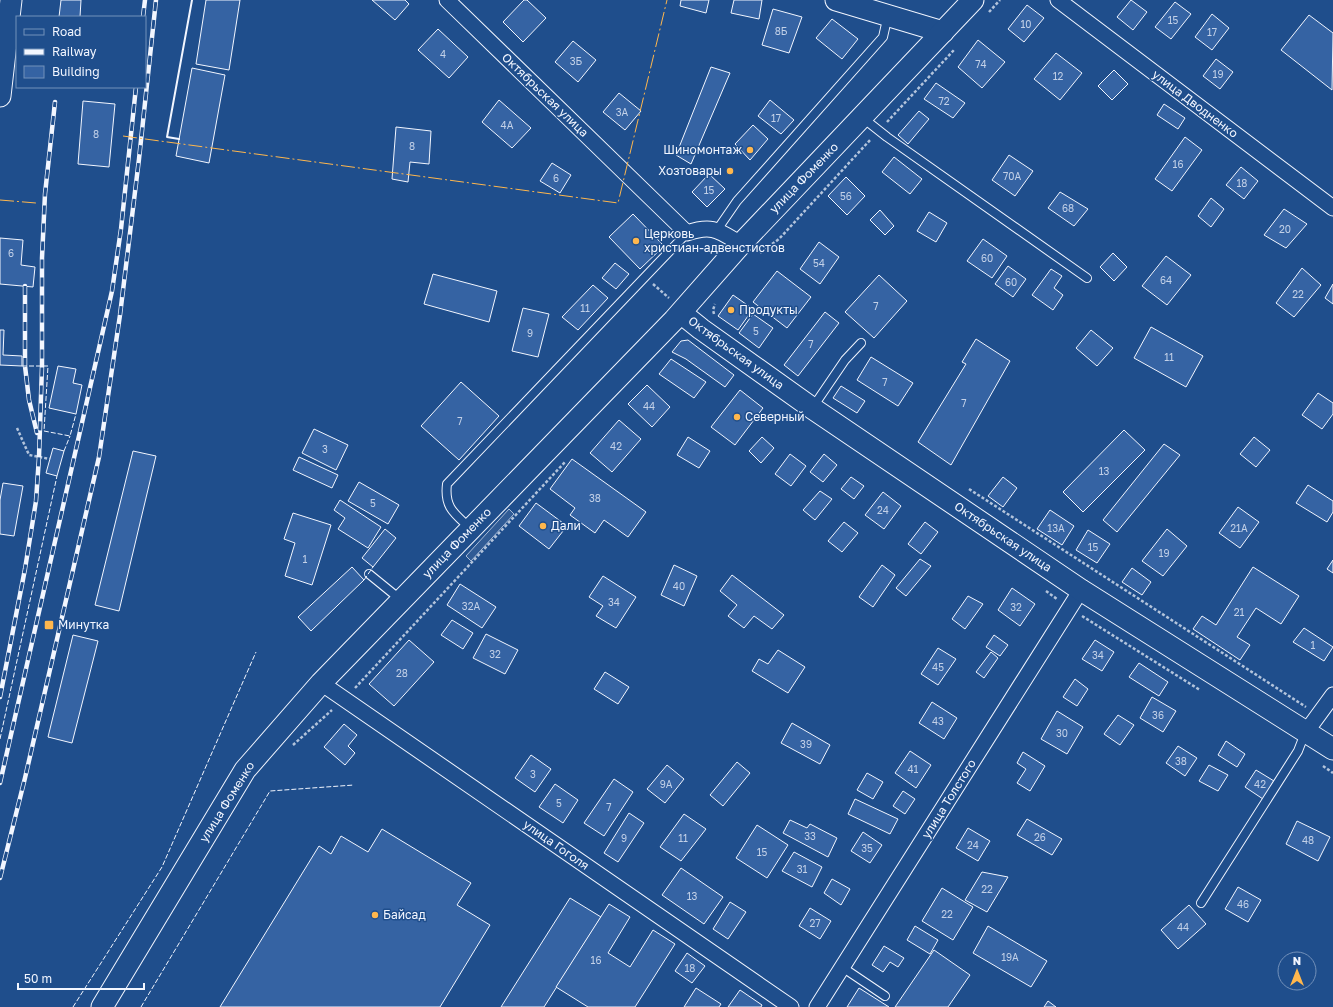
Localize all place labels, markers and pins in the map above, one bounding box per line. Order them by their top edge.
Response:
place label: Шиномонтаж [663,142,742,157]
marker: Шиномонтаж [745,145,755,155]
place label: Хозтовары [658,163,722,178]
marker: Хозтовары [725,166,735,176]
place label: Церковь христиан-адвенстистов [644,226,785,255]
marker: Церковь христиан-адвенстистов [631,236,641,246]
place label: Продукты [739,302,798,317]
marker: Продукты [726,305,736,315]
place label: Северный [745,409,805,424]
marker: Северный [732,412,742,422]
place label: Дали [551,518,581,533]
marker: Дали [538,521,548,531]
place label: Минутка [58,617,109,632]
marker: Минутка [43,619,55,631]
place label: Байсад [383,907,426,922]
marker: Байсад [370,910,380,920]

